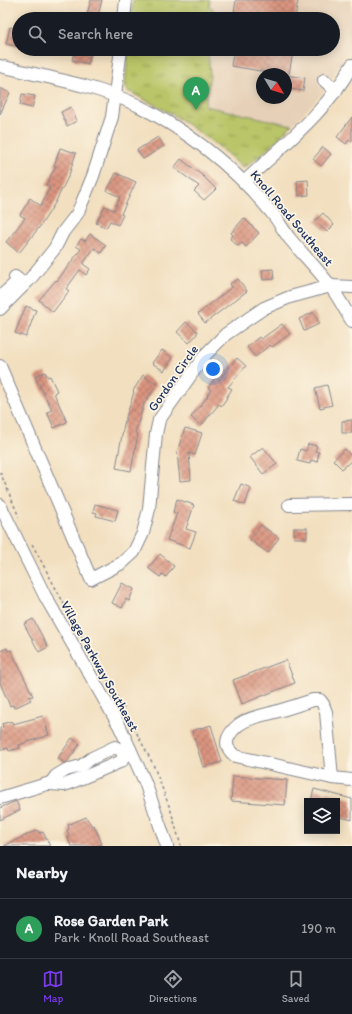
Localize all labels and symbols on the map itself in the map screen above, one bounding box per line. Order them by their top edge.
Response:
north arrow [256,68,292,104]
pin: A [183,77,209,110]
street label: Knoll Road Southeast [248,167,337,269]
street label: Gordon Circle [145,342,201,414]
your location [203,359,223,379]
street label: Village Parkway Southeast [58,598,142,734]

